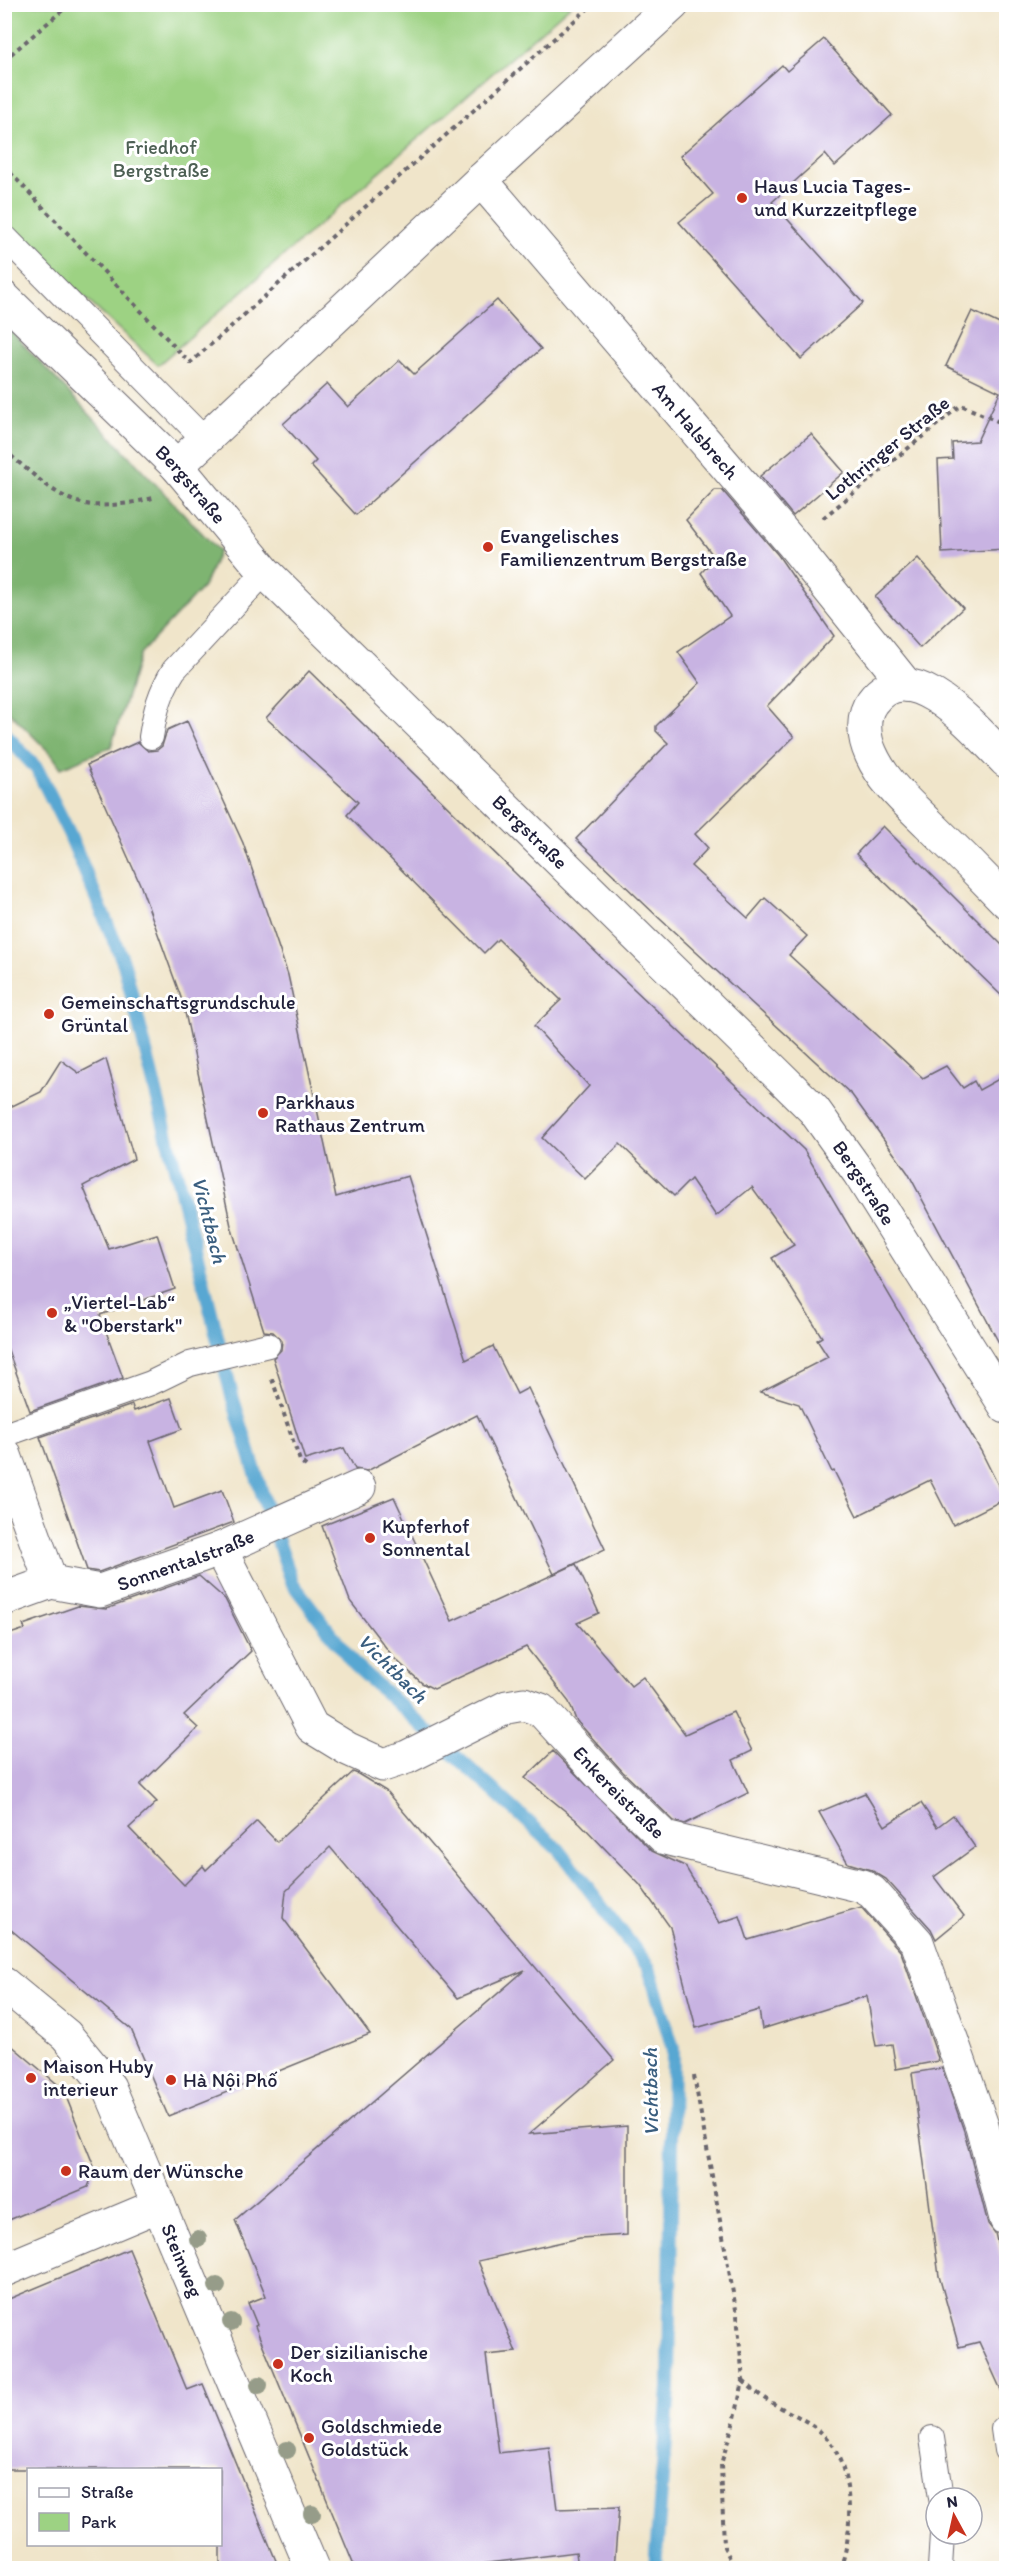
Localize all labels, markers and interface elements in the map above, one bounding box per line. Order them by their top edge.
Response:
park label: Friedhof Bergstraße [113,135,209,182]
place label: Haus Lucia Tages- und Kurzzeitpflege [754,174,917,221]
marker: Haus Lucia Tages- und Kurzzeitpflege [735,191,749,205]
street label: Am Halsbrech [647,377,744,484]
street label: Lothringer Straße [820,391,954,505]
street label: Bergstraße [150,440,232,528]
place label: Evangelisches Familienzentrum Bergstraße [500,524,747,571]
marker: Evangelisches Familienzentrum Bergstraße [481,540,495,554]
street label: Bergstraße [487,789,573,874]
place label: Gemeinschaftsgrundschule Grüntal [61,990,296,1037]
marker: Gemeinschaftsgrundschule Grüntal [42,1007,56,1021]
place label: Parkhaus Rathaus Zentrum [275,1090,425,1137]
marker: Parkhaus Rathaus Zentrum [256,1106,270,1120]
street label: Bergstraße [828,1136,901,1230]
water label: Vichtbach [187,1174,233,1267]
place label: „Viertel-Lab“ & "Oberstark" [64,1290,182,1337]
marker: „Viertel-Lab“ & "Oberstark" [45,1306,59,1320]
place label: Kupferhof Sonnental [382,1514,470,1561]
street label: Sonnentalstraße [114,1523,258,1596]
marker: Kupferhof Sonnental [363,1531,377,1545]
water label: Vichtbach [353,1628,434,1709]
street label: Enkereistraße [568,1741,670,1844]
water label: Vichtbach [637,2047,663,2136]
place label: Maison Huby interieur [43,2054,154,2101]
place label: Hà Nội Phố [183,2068,278,2092]
marker: Maison Huby interieur [24,2071,38,2085]
marker: Hà Nội Phố [164,2073,178,2087]
place label: Raum der Wünsche [78,2159,244,2183]
marker: Raum der Wünsche [59,2164,73,2178]
street label: Steinweg [156,2220,209,2302]
place label: Der sizilianische Koch [290,2340,428,2387]
marker: Der sizilianische Koch [271,2357,285,2371]
place label: Goldschmiede Goldstück [321,2414,442,2461]
marker: Goldschmiede Goldstück [302,2431,316,2445]
legend [27,2468,222,2546]
text: Straße [81,2481,134,2503]
north arrow [924,2486,984,2546]
text: N [945,2491,959,2512]
text: Park [81,2511,116,2533]

